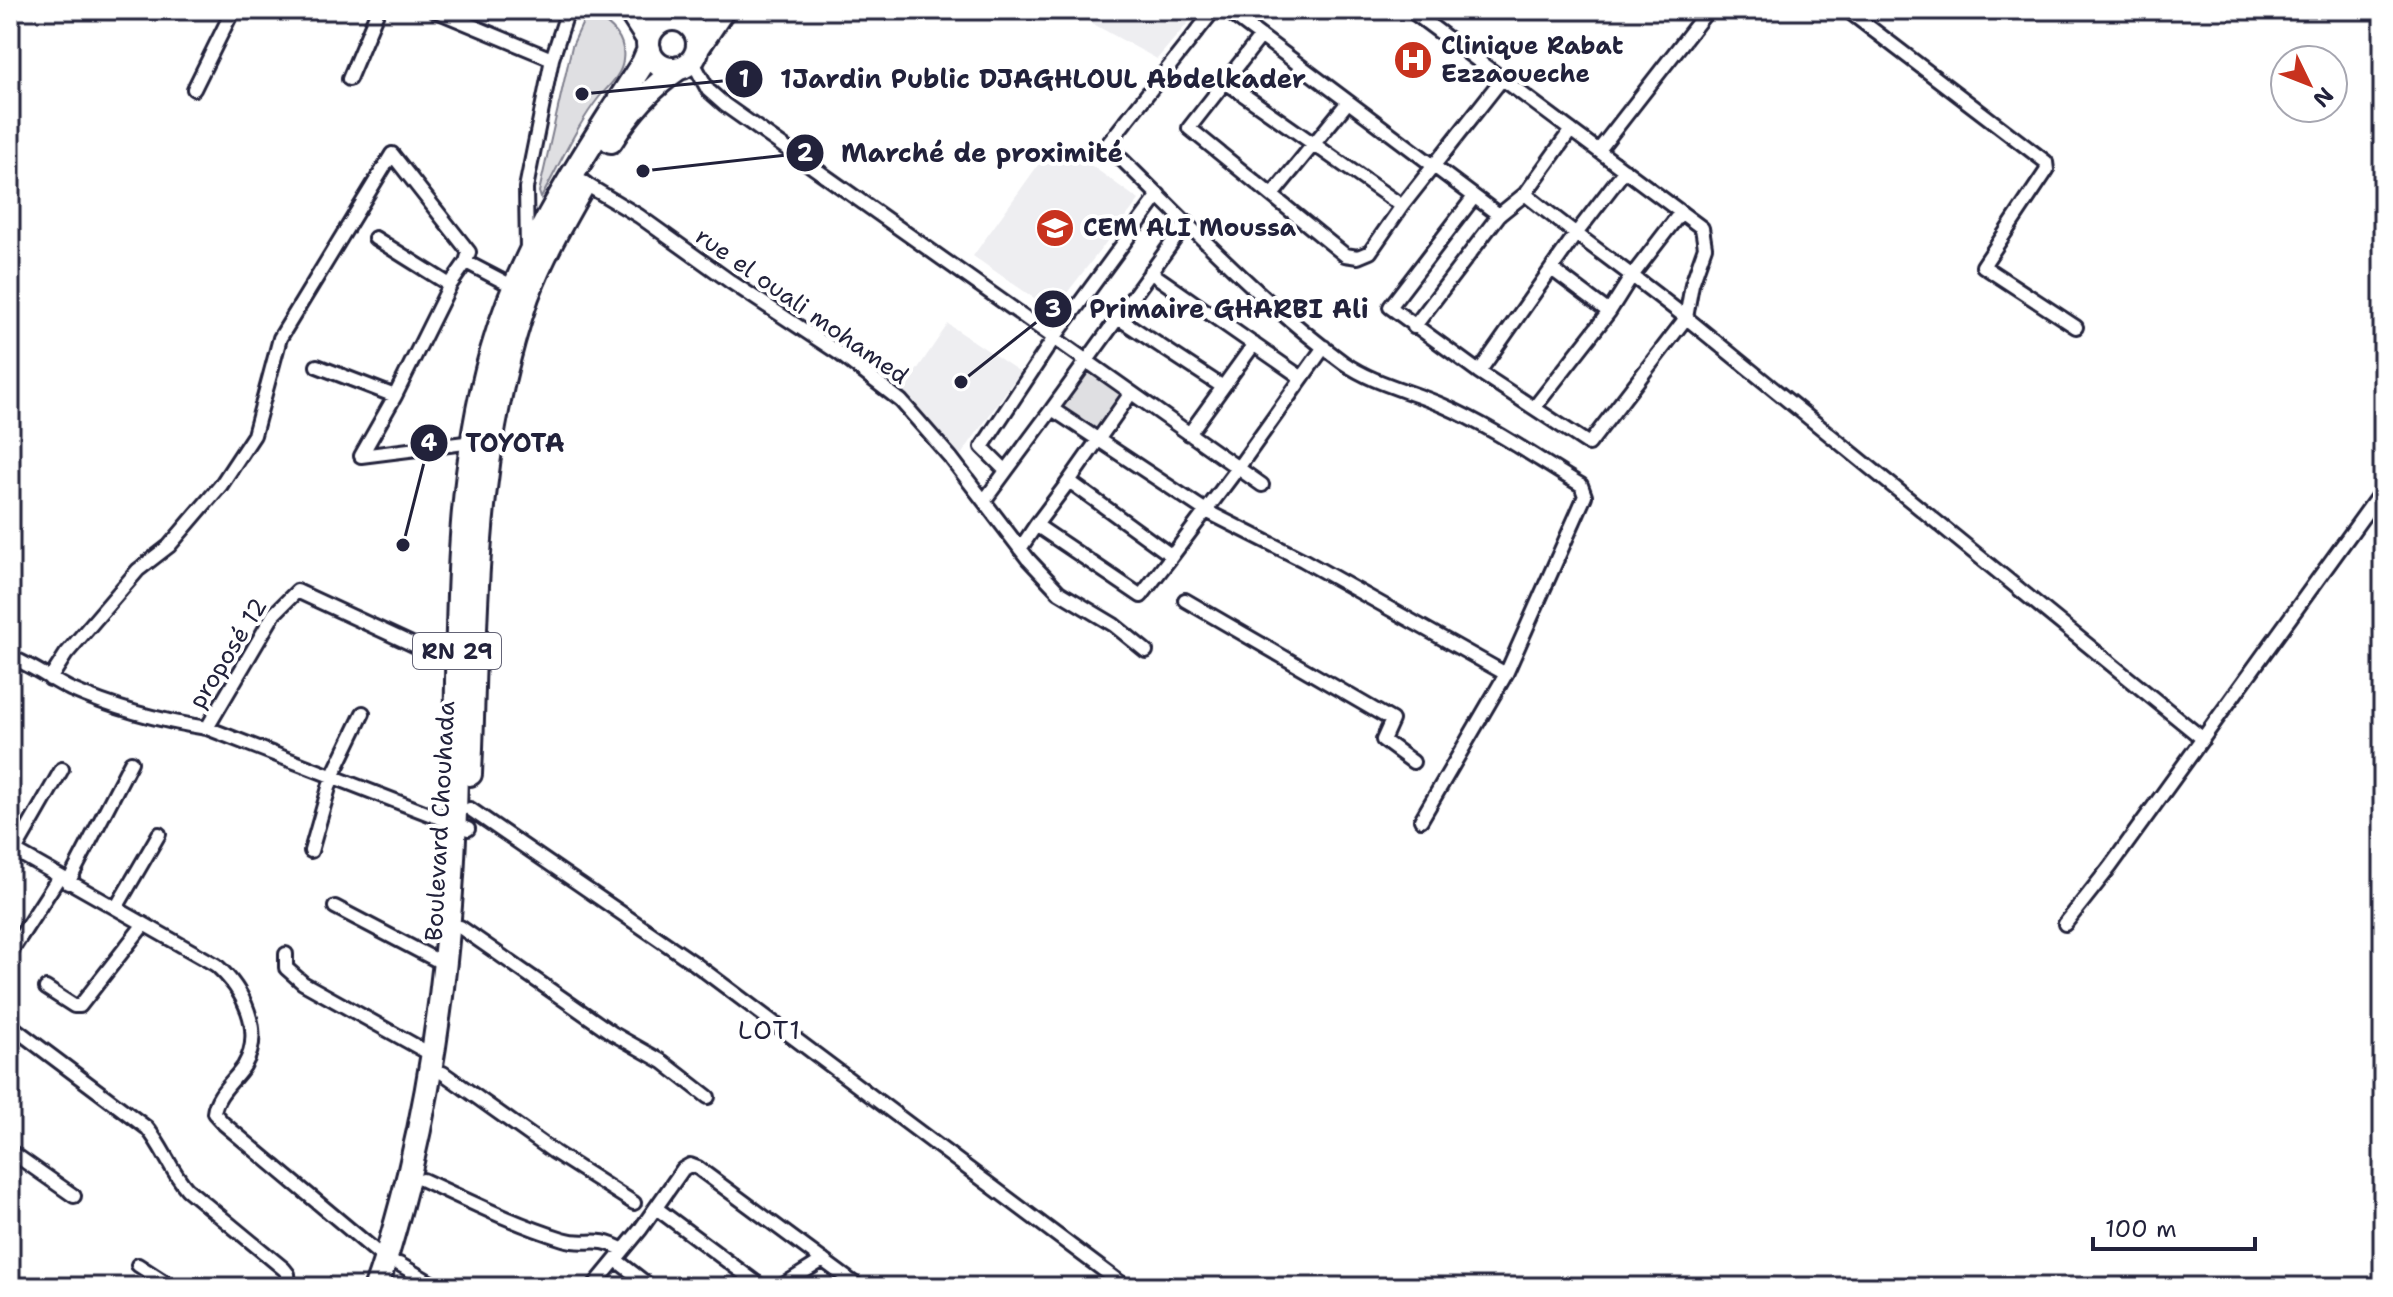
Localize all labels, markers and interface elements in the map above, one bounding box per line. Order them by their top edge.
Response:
place label: Clinique Rabat Ezzaoueche [1441,30,1624,90]
hospital icon: Clinique Rabat Ezzaoueche [1392,39,1434,81]
north arrow [2269,44,2349,124]
callout: 1Jardin Public DJAGHLOUL Abdelkader [724,54,1322,104]
text: 1Jardin Public DJAGHLOUL Abdelkader [780,61,1306,96]
text: 1 [739,63,749,95]
text: N [2307,81,2340,114]
callout: Marché de proximité [785,128,1139,178]
text: Marché de proximité [841,135,1123,170]
text: 2 [797,137,814,169]
school or university icon: CEM ALI Moussa [1034,207,1076,249]
place label: CEM ALI Moussa [1083,212,1297,244]
street label: rue el ouali mohamed [689,220,915,392]
callout: Primaire GHARBI Ali [1033,284,1385,334]
text: Primaire GHARBI Ali [1089,291,1369,326]
text: 3 [1045,293,1061,325]
callout: TOYOTA [409,418,581,468]
text: TOYOTA [465,425,565,460]
text: 4 [421,427,438,459]
street label: proposé 12 [181,592,275,714]
road number: RN 29 [413,633,501,669]
street label: Boulevard Chouhada [418,700,462,942]
district label: LOT1 [738,1012,802,1047]
scale bar [2093,1201,2255,1251]
text: 100 m [2105,1213,2177,1245]

